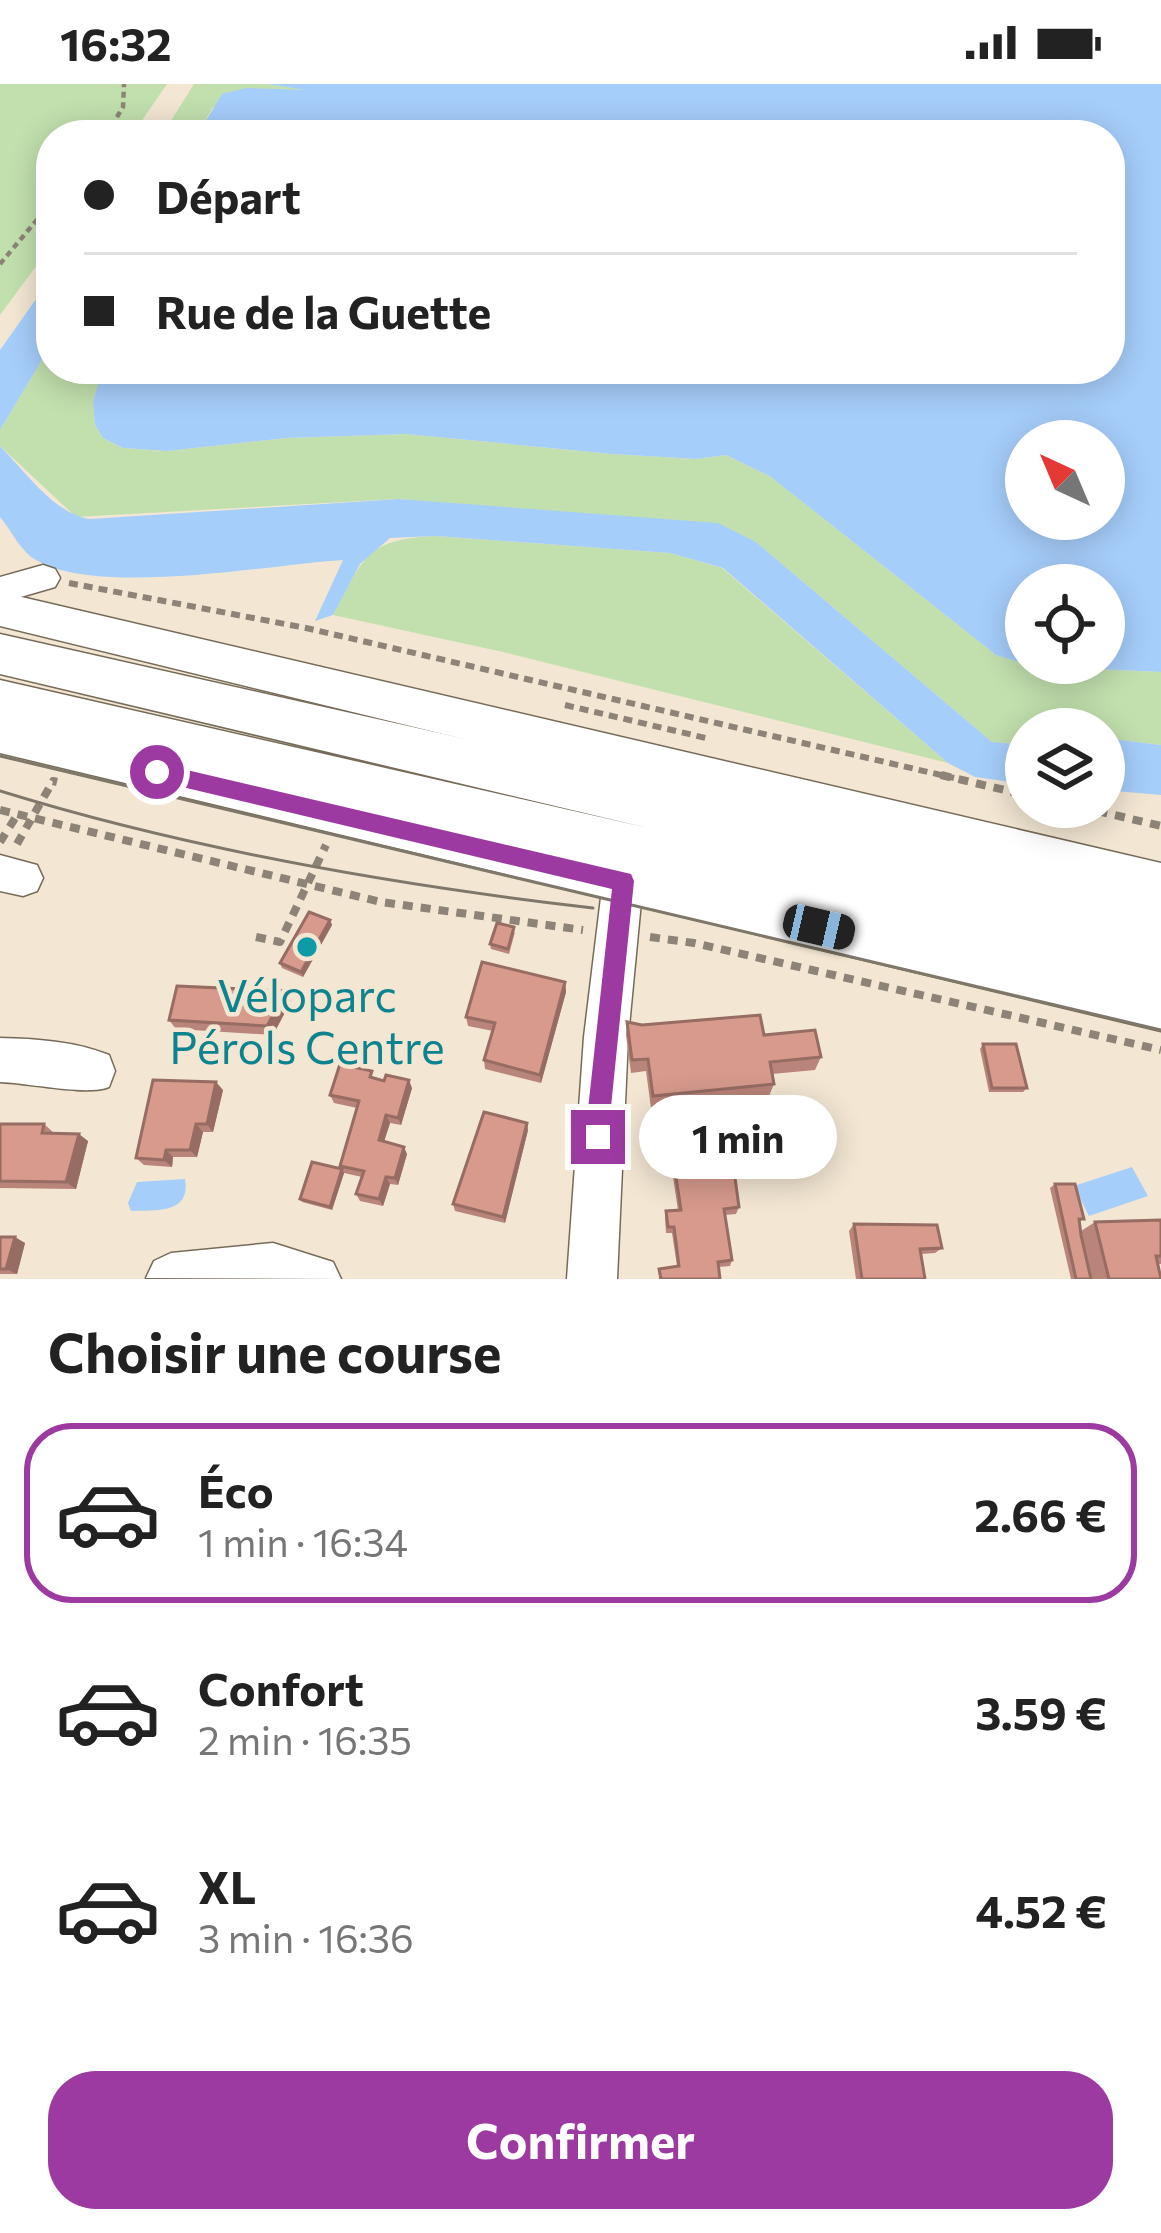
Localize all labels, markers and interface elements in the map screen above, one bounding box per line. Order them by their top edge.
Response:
text: 16:32 [60,15,172,70]
text: Départ [156,168,301,223]
text: Rue de la Guette [156,283,491,338]
north arrow [1005,420,1125,540]
map controls [1005,420,1125,828]
button: locate [1005,564,1125,684]
button: layers [1005,708,1125,828]
route start [130,745,184,799]
car [780,901,858,953]
marker: Véloparc Pérols Centre [294,934,320,960]
place label: Véloparc Pérols Centre [169,966,445,1073]
callout: 1 min [640,1095,838,1179]
route end [571,1110,625,1164]
text: 1 min [692,1113,784,1161]
text: Choisir une course [48,1318,501,1384]
icon: car [54,1459,162,1567]
text: Éco [198,1462,274,1517]
text: 2.66 € [974,1486,1107,1541]
text: 1 min · 16:34 [198,1517,408,1565]
icon: car [54,1657,162,1765]
text: Confort [198,1660,364,1715]
text: 3.59 € [975,1684,1107,1739]
text: 2 min · 16:35 [198,1715,412,1763]
icon: car [54,1855,162,1963]
text: XL [198,1858,256,1913]
text: 4.52 € [976,1882,1107,1937]
text: 3 min · 16:36 [198,1913,414,1961]
button: Confirmer [48,2071,1113,2209]

